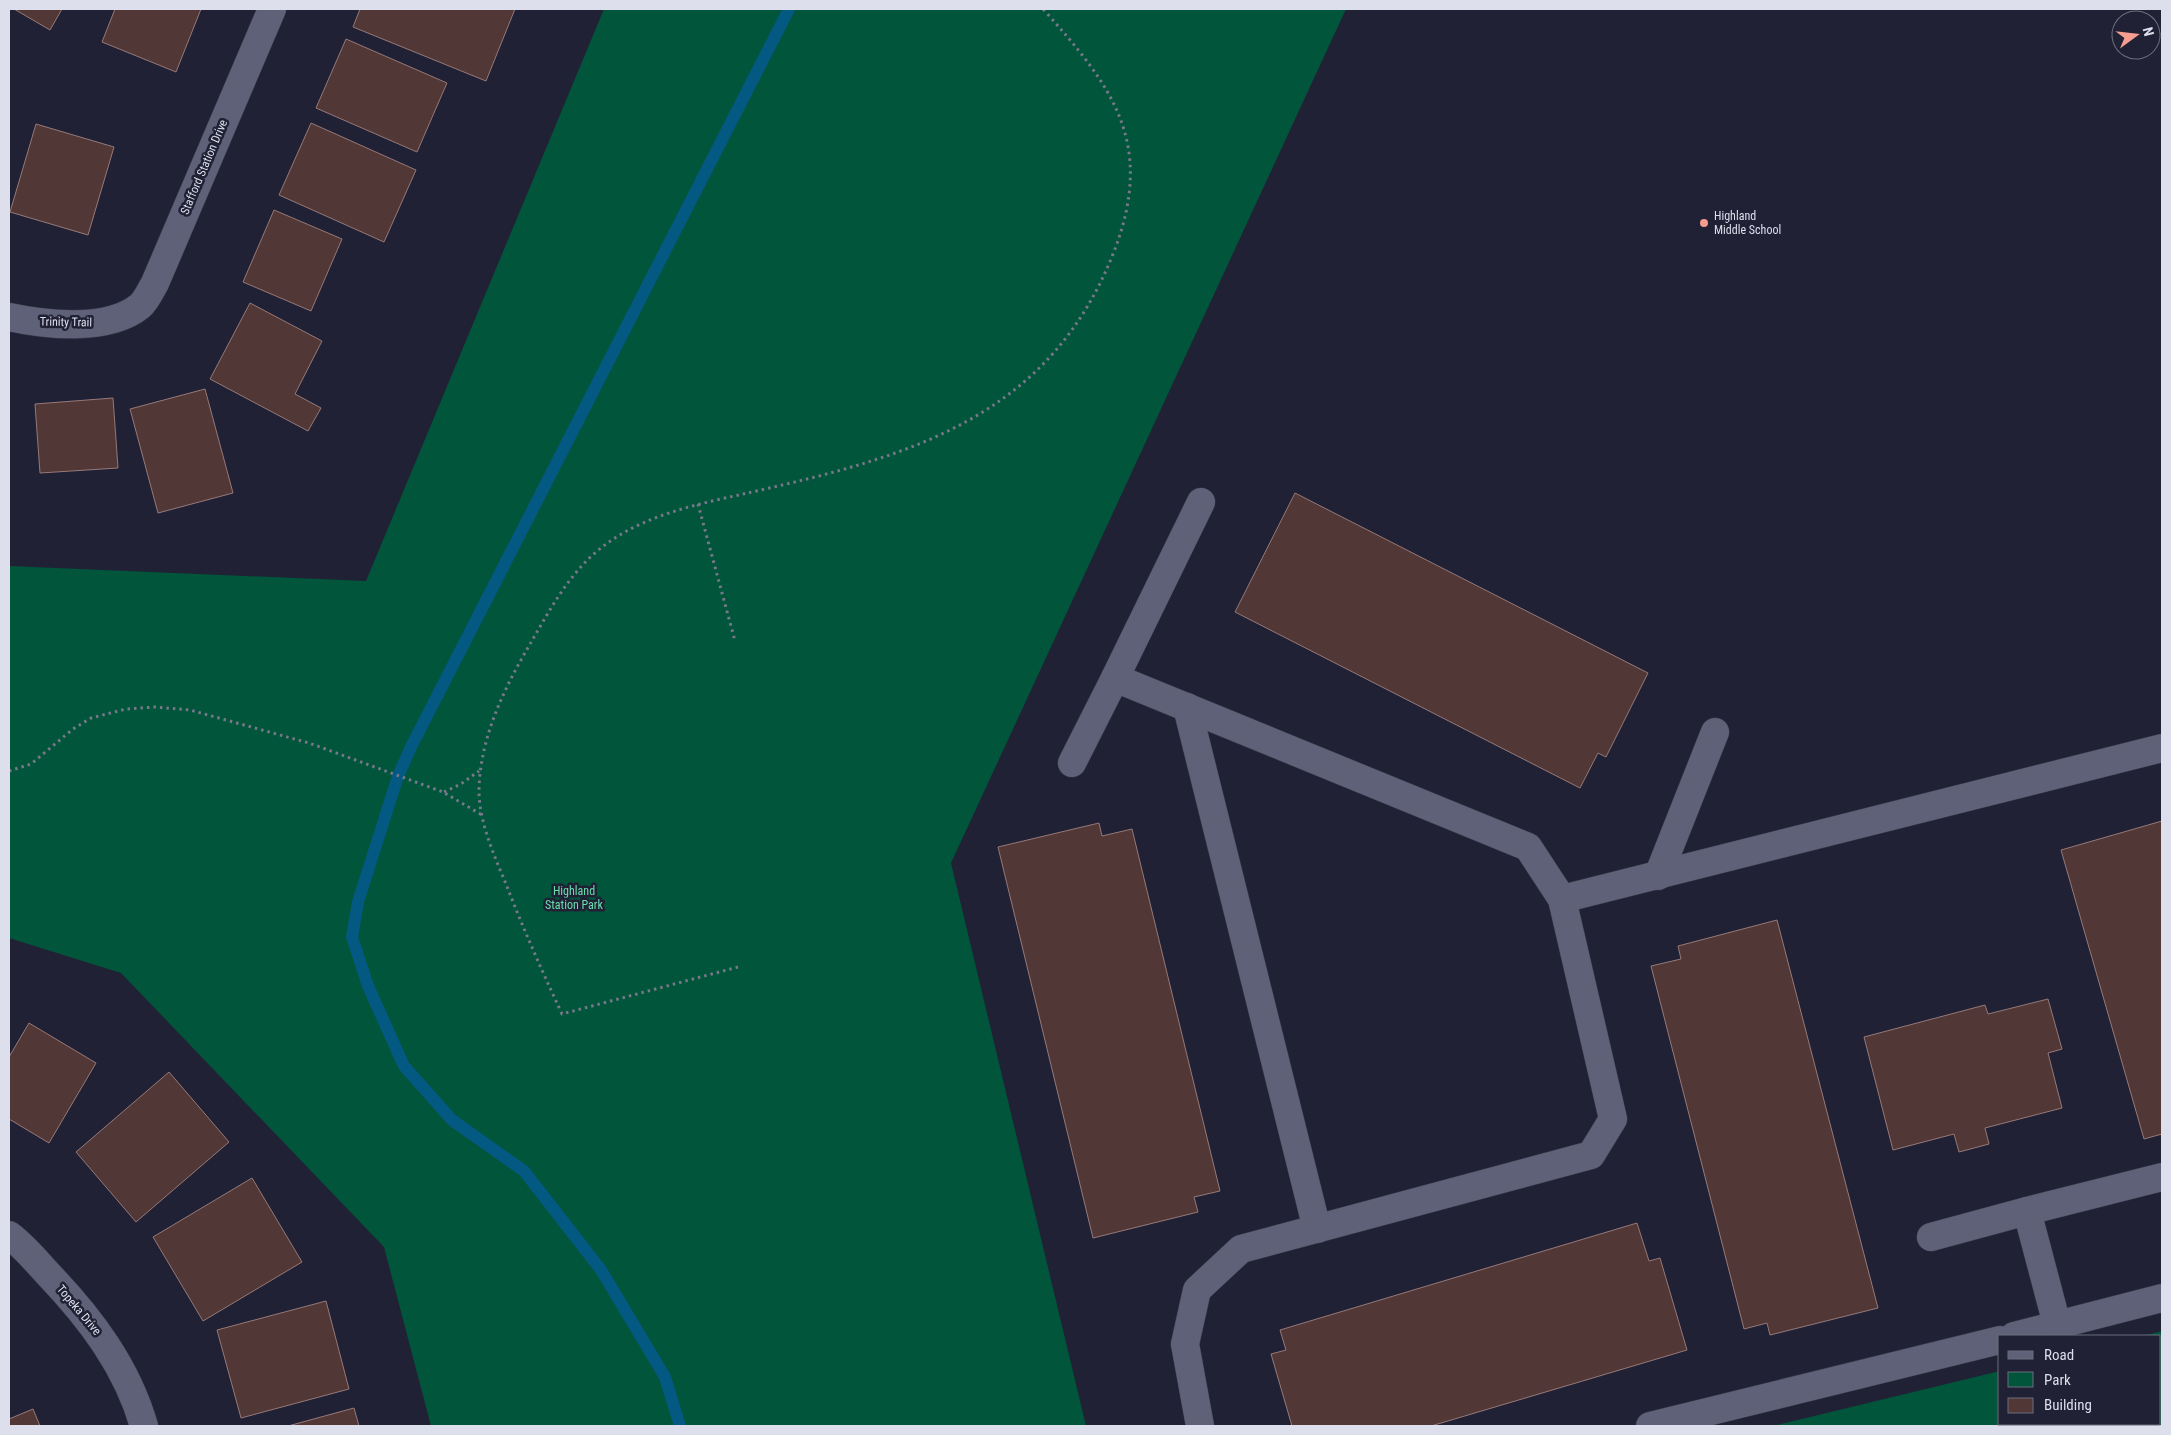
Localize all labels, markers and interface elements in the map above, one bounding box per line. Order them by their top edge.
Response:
north arrow [2111,10,2161,60]
text: N [2140,25,2157,38]
street label: Stafford Station Drive [178,117,230,217]
place label: Highland Middle School [1714,209,1781,237]
marker: Highland Middle School [1698,217,1710,229]
street label: Trinity Trail [40,315,92,329]
park label: Highland Station Park [545,884,603,912]
street label: Topeka Drive [54,1282,104,1338]
legend [1998,1335,2161,1425]
text: Road [2044,1346,2074,1364]
text: Park [2044,1371,2071,1389]
text: Building [2044,1396,2092,1414]

